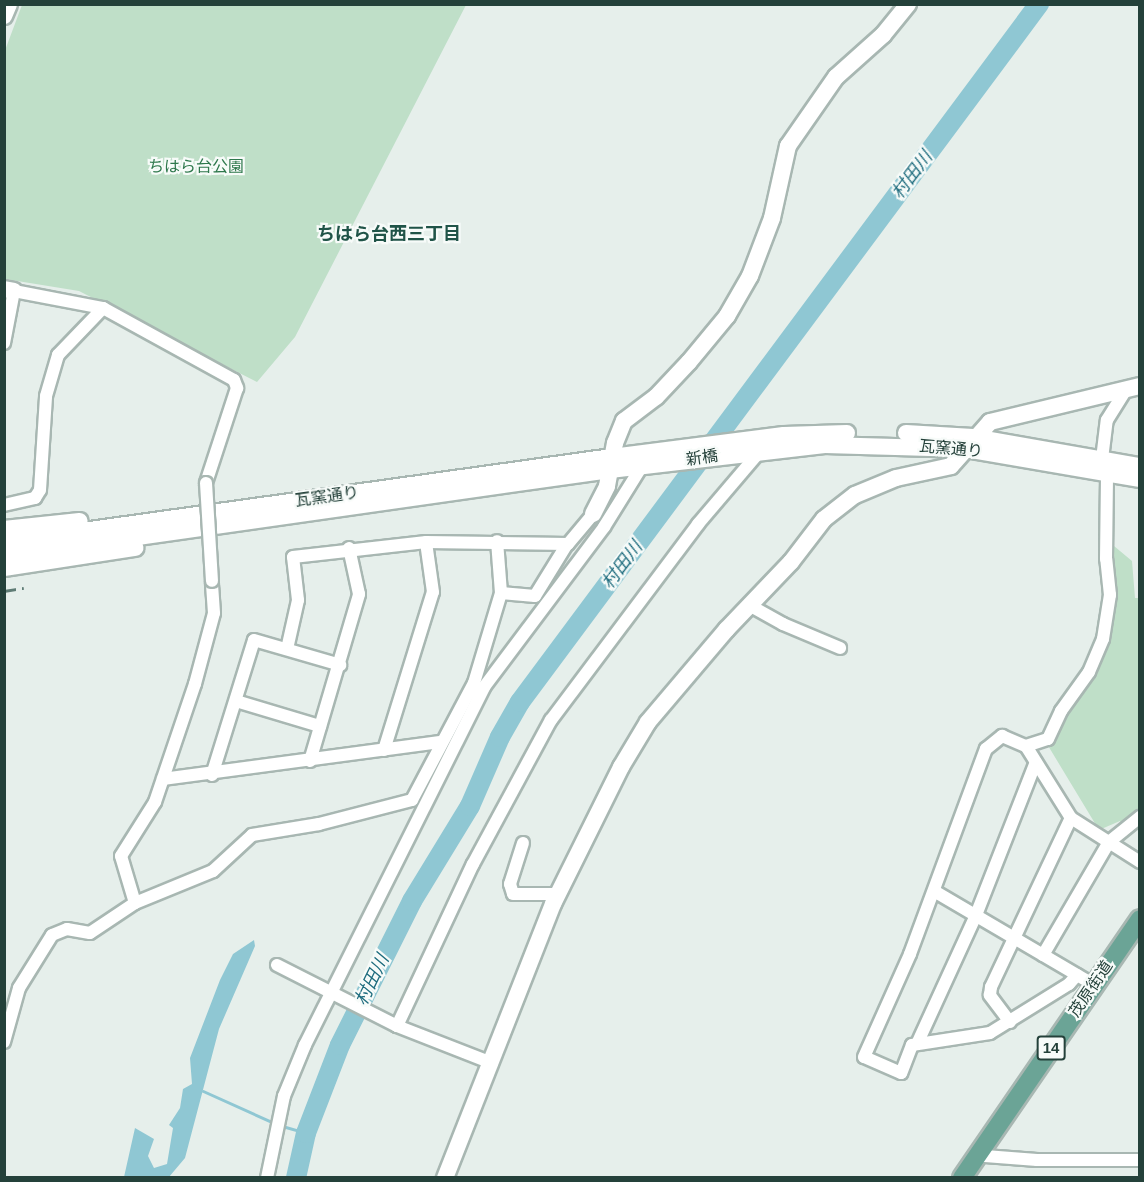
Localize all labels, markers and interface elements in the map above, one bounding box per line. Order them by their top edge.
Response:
water label: 村田川 [887,147,937,203]
park label: ちはら台公園 [148,157,244,177]
district label: ちはら台西三丁目 [317,223,461,245]
street label: 瓦窯通り [918,437,984,461]
street label: 新橋 [685,446,719,470]
street label: 瓦窯通り [294,483,360,511]
water label: 村田川 [597,537,647,593]
water label: 村田川 [350,951,394,1009]
street label: 茂原街道 [1065,957,1117,1021]
road number: 14 [1036,1036,1066,1060]

